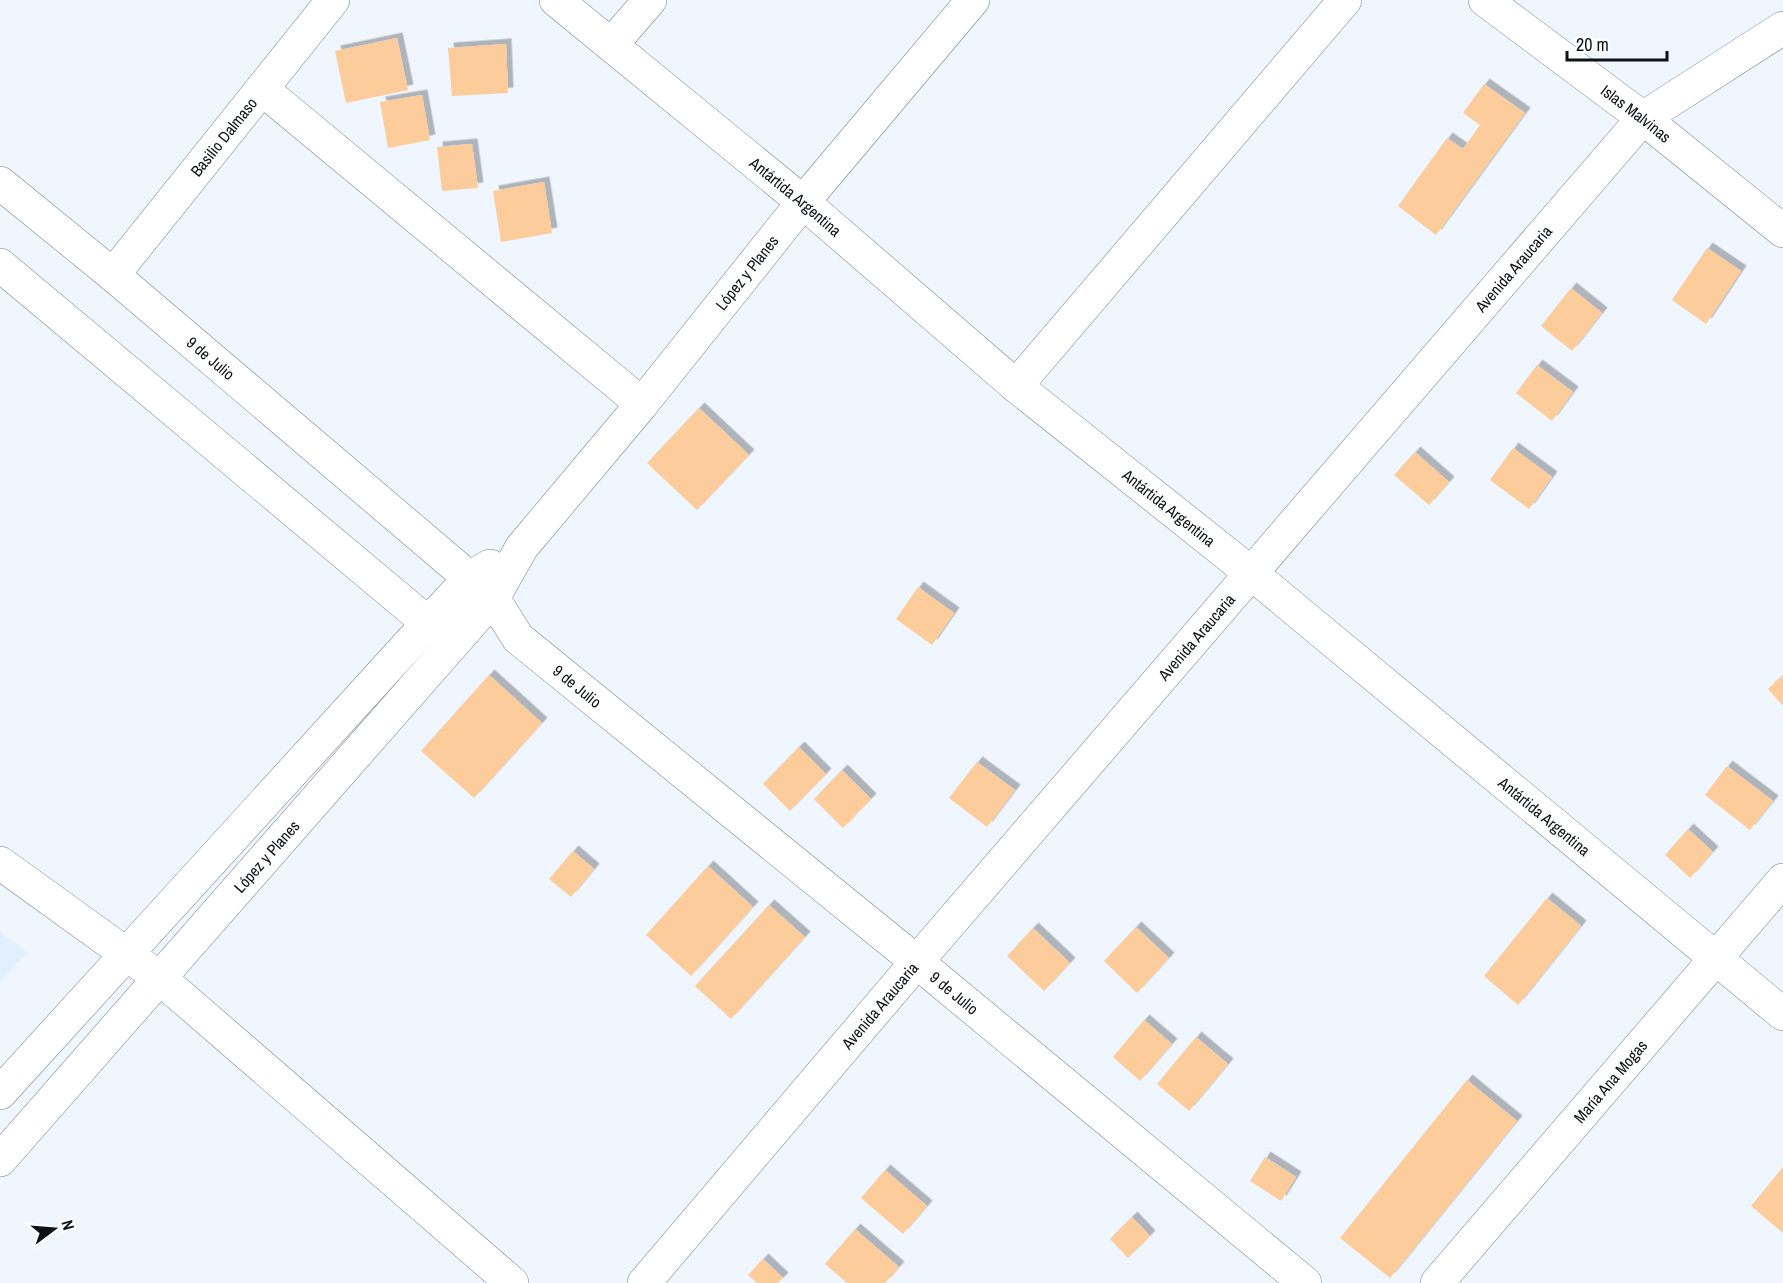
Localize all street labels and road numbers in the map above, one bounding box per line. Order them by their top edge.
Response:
street label: Islas Malvinas [1597,79,1676,148]
street label: Basilio Dalmaso [185,93,262,181]
street label: Antártida Argentina [744,151,847,242]
street label: Avenida Araucaria [1469,220,1557,317]
street label: López y Planes [710,231,783,315]
street label: 9 de Julio [182,331,240,385]
street label: Antártida Argentina [1117,463,1221,552]
street label: Avenida Araucaria [1152,588,1240,686]
street label: 9 de Julio [548,660,606,713]
street label: Antártida Argentina [1493,771,1596,861]
street label: López y Planes [229,815,304,897]
street label: Avenida Araucaria [836,957,923,1055]
street label: 9 de Julio [925,966,983,1019]
street label: María Ana Mogas [1568,1035,1652,1127]

